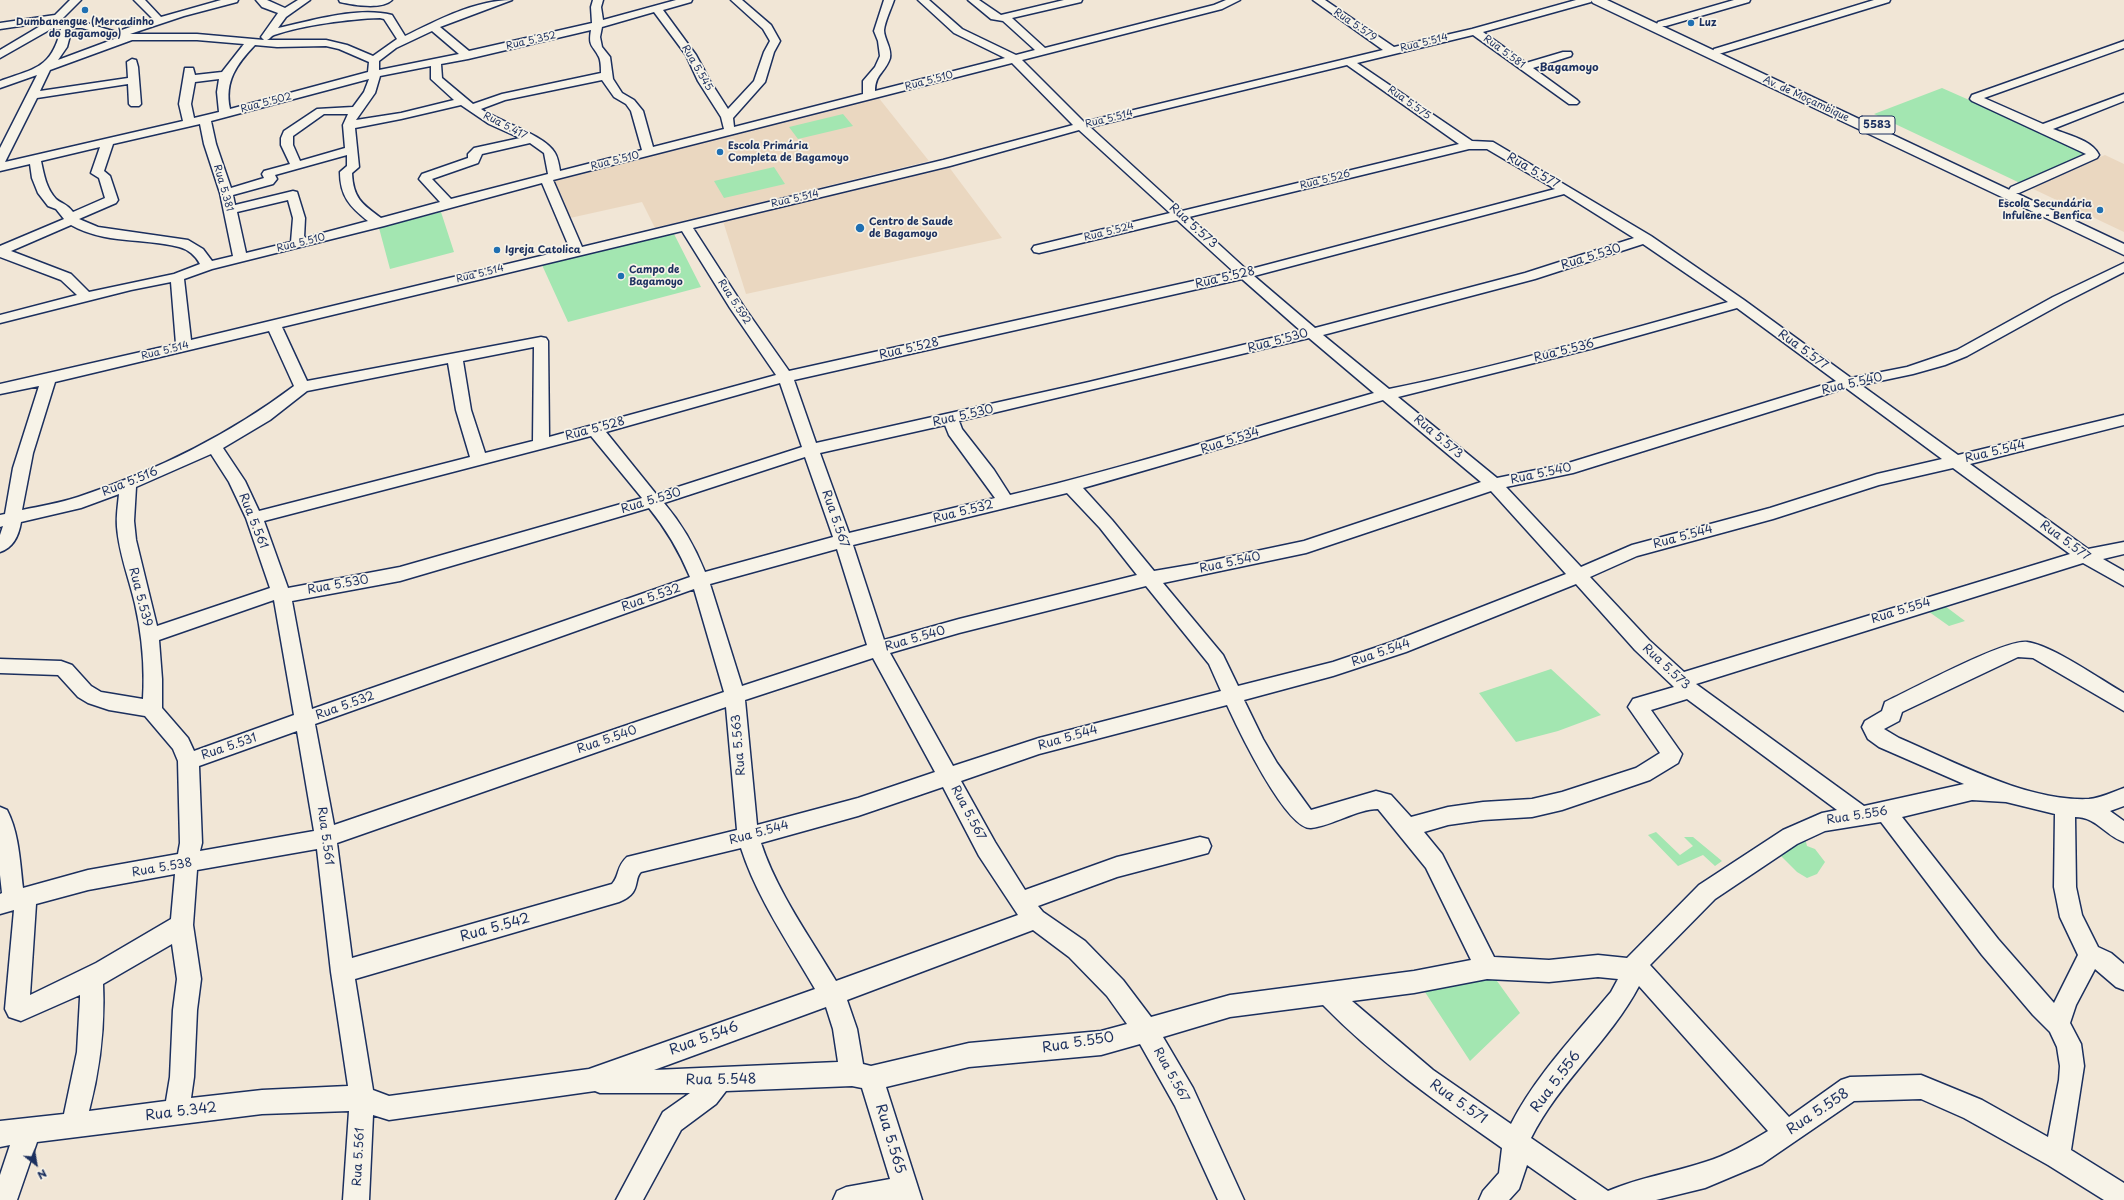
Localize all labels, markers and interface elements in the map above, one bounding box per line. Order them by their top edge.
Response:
marker: Dumbanengue (Mercadinho do Bagamoyo) [80,5,90,15]
street label: Rua 5.579 [1331,6,1379,44]
place label: Dumbanengue (Mercadinho do Bagamoyo) [16,16,154,40]
place label: Luz [1699,17,1717,29]
marker: Luz [1686,18,1696,28]
street label: Rua 5.352 [505,29,557,53]
street label: Rua 5.514 [1399,31,1449,55]
street label: Rua 5.581 [1481,33,1527,71]
street label: Rua 5.545 [679,43,715,93]
district label: Bagamoyo [1539,61,1599,75]
street label: Rua 5.510 [904,69,954,93]
street label: Av. de Moçambique [1761,74,1851,124]
street label: Rua 5.575 [1385,84,1433,122]
street label: Rua 5.502 [239,90,293,116]
street label: Rua 5.514 [1084,107,1134,131]
street label: Rua 5.417 [481,110,529,142]
road number: 5583 [1859,116,1895,134]
place label: Escola Primária Completa de Bagamoyo [728,140,849,164]
marker: Escola Primária Completa de Bagamoyo [715,147,725,157]
street label: Rua 5.510 [589,149,641,173]
street label: Rua 5.577 [1504,150,1562,192]
street label: Rua 5.381 [211,163,235,213]
street label: Rua 5.526 [1299,168,1351,192]
street label: Rua 5.514 [770,188,820,210]
place label: Escola Secundária Infulene - Benfica [1998,198,2092,222]
street label: Rua 5.573 [1166,201,1220,251]
marker: Escola Secundária Infulene - Benfica [2095,205,2105,215]
place label: Centro de Saude de Bagamoyo [869,216,953,240]
street label: Rua 5.524 [1083,220,1135,244]
marker: Centro de Saude de Bagamoyo [854,222,866,234]
street label: Rua 5.510 [275,231,327,255]
street label: Rua 5.530 [1559,241,1623,273]
place label: Igreja Catolica [505,244,581,256]
marker: Igreja Catolica [492,245,502,255]
street label: Rua 5.514 [455,262,505,286]
place label: Campo de Bagamoyo [629,264,683,288]
street label: Rua 5.528 [1194,264,1256,292]
marker: Campo de Bagamoyo [616,271,626,281]
street label: Rua 5.592 [715,277,753,327]
street label: Rua 5.530 [1246,326,1310,356]
street label: Rua 5.577 [1775,327,1831,373]
street label: Rua 5.528 [878,335,940,363]
street label: Rua 5.536 [1532,337,1596,365]
street label: Rua 5.514 [140,339,190,363]
street label: Rua 5.540 [1820,370,1884,398]
street label: Rua 5.530 [931,402,995,430]
street label: Rua 5.573 [1410,412,1466,462]
street label: Rua 5.528 [564,414,626,444]
street label: Rua 5.534 [1199,425,1261,457]
street label: Rua 5.544 [1963,438,2027,466]
street label: Rua 5.540 [1509,460,1573,488]
street label: Rua 5.516 [100,464,160,500]
street label: Rua 5.530 [619,485,683,517]
street label: Rua 5.567 [818,488,852,550]
street label: Rua 5.561 [235,491,271,551]
street label: Rua 5.532 [931,498,995,526]
street label: Rua 5.577 [2037,518,2093,564]
street label: Rua 5.544 [1651,522,1715,552]
street label: Rua 5.540 [1198,549,1262,577]
street label: Rua 5.539 [125,566,155,628]
street label: Rua 5.530 [306,573,370,597]
street label: Rua 5.532 [620,581,682,615]
street label: Rua 5.554 [1869,595,1933,627]
street label: Rua 5.540 [883,623,947,655]
street label: Rua 5.544 [1350,636,1412,670]
street label: Rua 5.573 [1639,641,1693,693]
street label: Rua 5.532 [314,689,376,723]
street label: Rua 5.563 [729,714,749,776]
street label: Rua 5.540 [575,723,639,757]
street label: Rua 5.544 [1036,723,1100,753]
street label: Rua 5.531 [199,731,259,763]
street label: Rua 5.567 [948,783,988,843]
street label: Rua 5.556 [1825,804,1889,828]
street label: Rua 5.561 [314,806,336,866]
street label: Rua 5.544 [727,818,791,848]
street label: Rua 5.538 [131,856,193,880]
street label: Rua 5.542 [458,910,532,946]
street label: Rua 5.546 [667,1019,741,1059]
street label: Rua 5.550 [1041,1029,1115,1057]
street label: Rua 5.567 [1150,1045,1192,1105]
street label: Rua 5.556 [1528,1048,1584,1116]
street label: Rua 5.548 [685,1071,757,1089]
street label: Rua 5.571 [1426,1076,1490,1128]
street label: Rua 5.558 [1784,1085,1852,1139]
street label: Rua 5.342 [144,1099,218,1125]
street label: Rua 5.565 [871,1102,909,1176]
street label: Rua 5.561 [350,1127,368,1187]
north arrow [16,1144,56,1184]
text: N [34,1165,51,1184]

